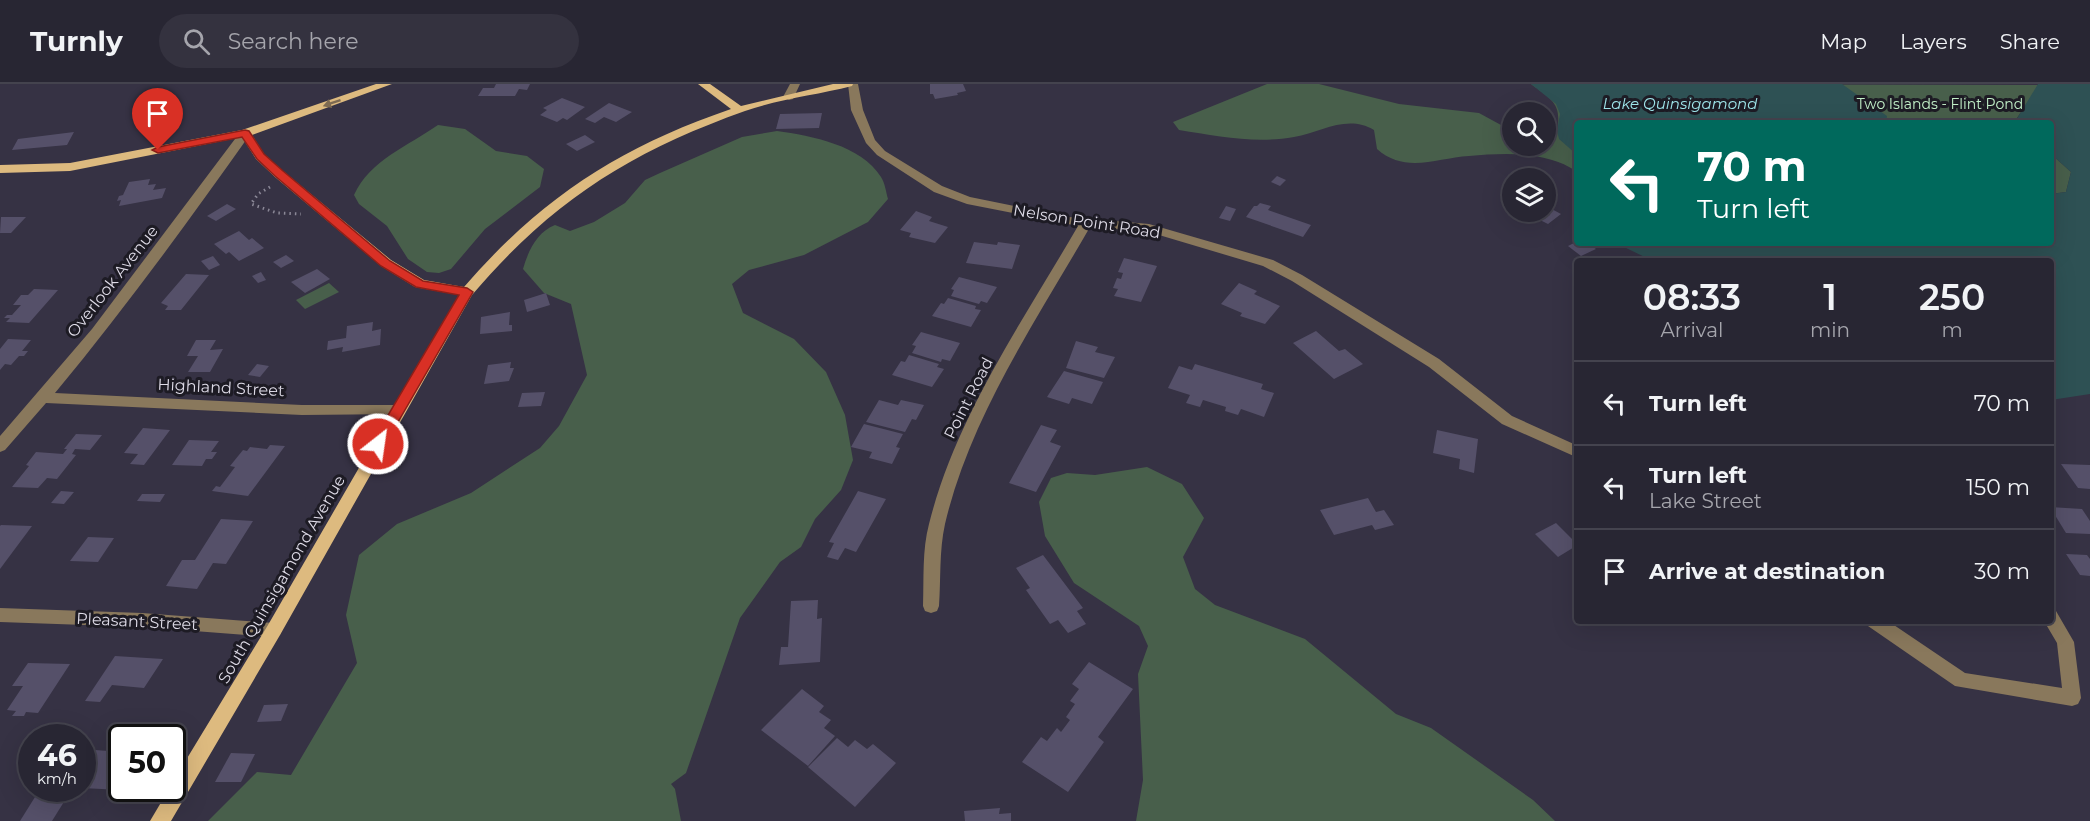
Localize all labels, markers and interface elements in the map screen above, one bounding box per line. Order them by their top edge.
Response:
search box [159,14,579,68]
text: Turnly [30,24,123,58]
icon: search [180,25,213,58]
text: Search here [228,28,359,55]
text: Map [1820,29,1867,54]
text: Layers [1900,29,1967,54]
text: Share [2000,29,2060,54]
pin [132,88,183,150]
water label: Lake Quinsigamond [1603,94,1758,113]
park label: Two Islands - Flint Pond [1857,95,2023,113]
icon: arrive [141,97,174,130]
one-way arrow [323,98,341,108]
map controls [1502,102,1556,222]
button: search [1502,102,1556,156]
text: 70 m [1697,140,1807,192]
icon: left [1598,144,1676,222]
button: layers [1502,168,1556,222]
text: Turn left [1697,192,1810,225]
street label: Nelson Point Road [1012,200,1162,243]
street label: Overlook Avenue [63,222,162,341]
text: 08:33 [1643,275,1741,319]
text: 1 [1823,275,1837,319]
text: 250 [1919,275,1985,319]
text: Arrival [1660,318,1724,342]
text: min [1810,318,1850,342]
text: m [1941,318,1963,342]
street label: Point Road [940,354,997,442]
street label: Highland Street [157,375,285,400]
icon: left [1598,387,1631,420]
text: Turn left [1649,390,1747,417]
text: 70 m [1974,390,2030,417]
position arrow [346,412,410,476]
text: Turn left [1649,462,1747,489]
icon: left [1598,471,1631,504]
street label: South Quinsigamond Avenue [214,472,349,687]
text: 150 m [1966,474,2030,501]
text: Lake Street [1649,489,1762,513]
icon: arrive [1598,555,1631,588]
text: Arrive at destination [1649,558,1885,585]
text: 30 m [1974,558,2030,585]
street label: Pleasant Street [76,609,199,634]
speed limit sign: 50 [108,724,186,802]
text: 46 [37,737,77,774]
text: km/h [37,769,77,788]

